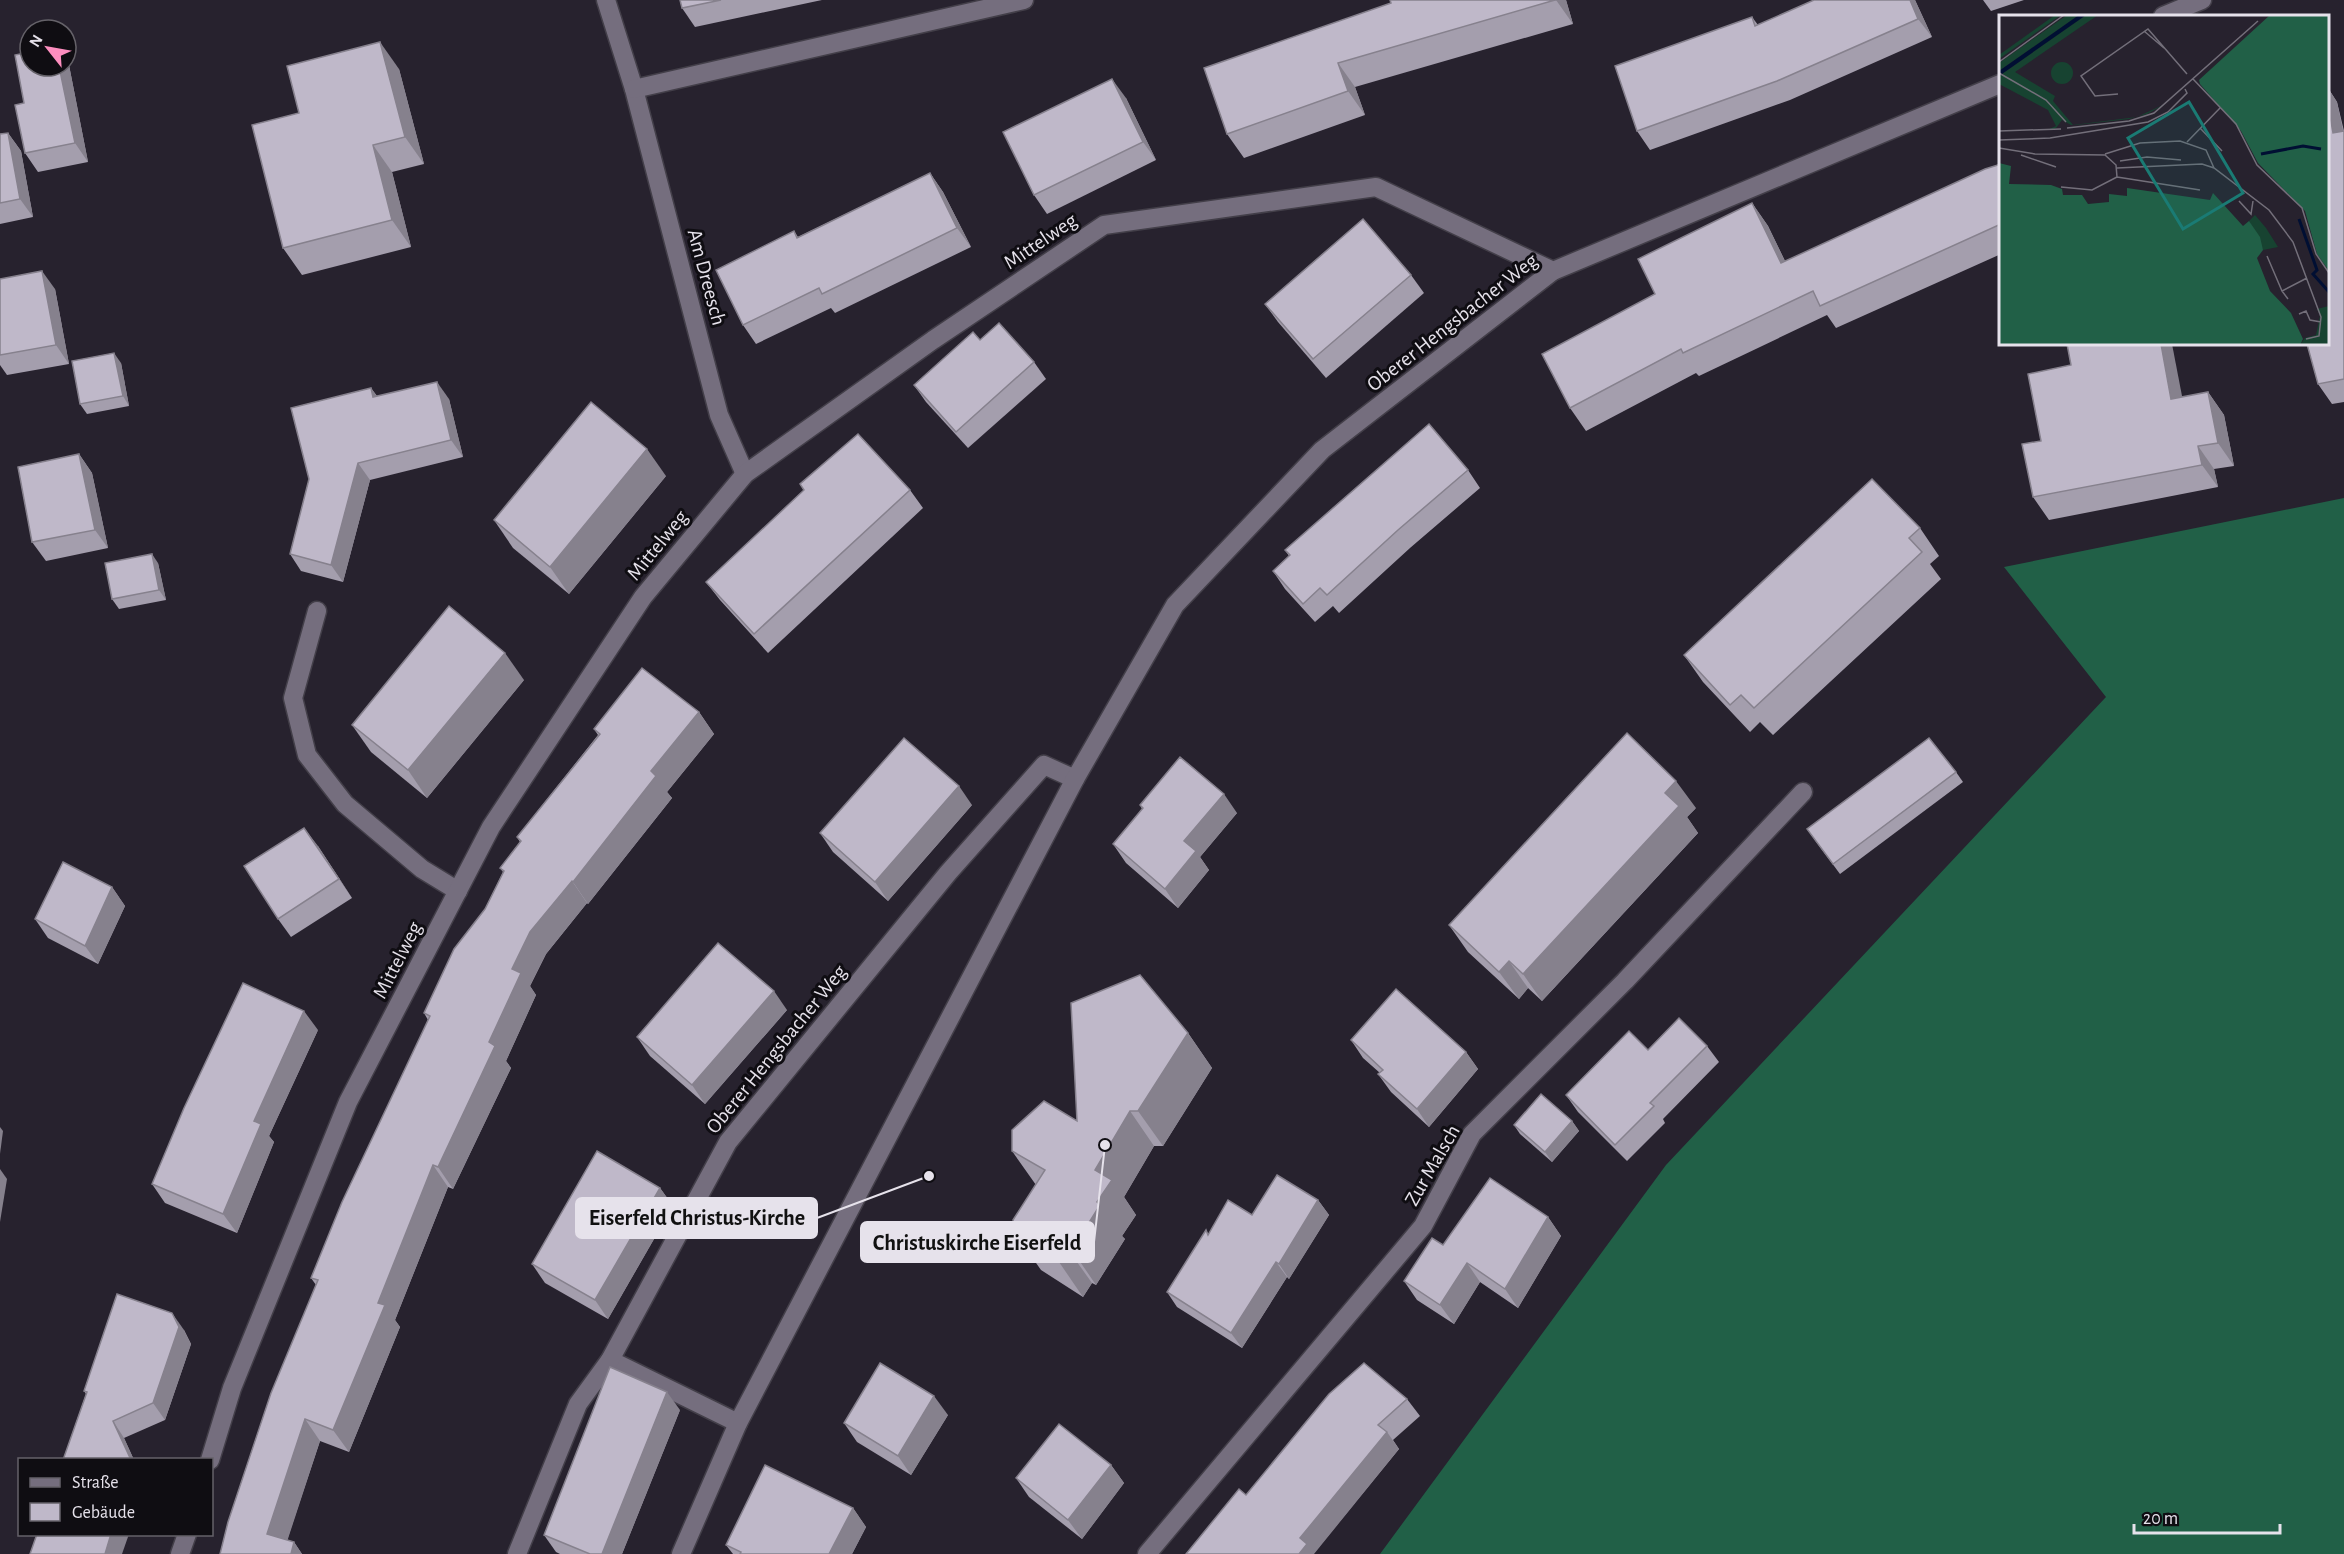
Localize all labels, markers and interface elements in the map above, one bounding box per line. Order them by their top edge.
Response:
inset map [1999,15,2329,345]
north arrow [18,18,78,78]
text: N [26,32,46,50]
street label: Mittelweg [1000,209,1081,273]
street label: Am Dreesch [684,227,729,328]
street label: Oberer Hengsbacher Weg [1363,249,1542,395]
street label: Mittelweg [623,506,692,584]
street label: Mittelweg [369,918,426,1002]
street label: Oberer Hengsbacher Weg [702,961,851,1137]
street label: Zur Malsch [1401,1121,1464,1209]
callout: Eiserfeld Christus-Kirche [576,1198,817,1238]
text: Eiserfeld Christus-Kirche [589,1207,805,1229]
callout: Christuskirche Eiserfeld [861,1222,1094,1262]
text: Christuskirche Eiserfeld [873,1232,1082,1254]
legend [18,1458,213,1536]
text: Straße [72,1474,118,1492]
scale bar [2134,1497,2280,1535]
text: Gebäude [72,1504,135,1522]
text: 20 m [2143,1510,2178,1528]

